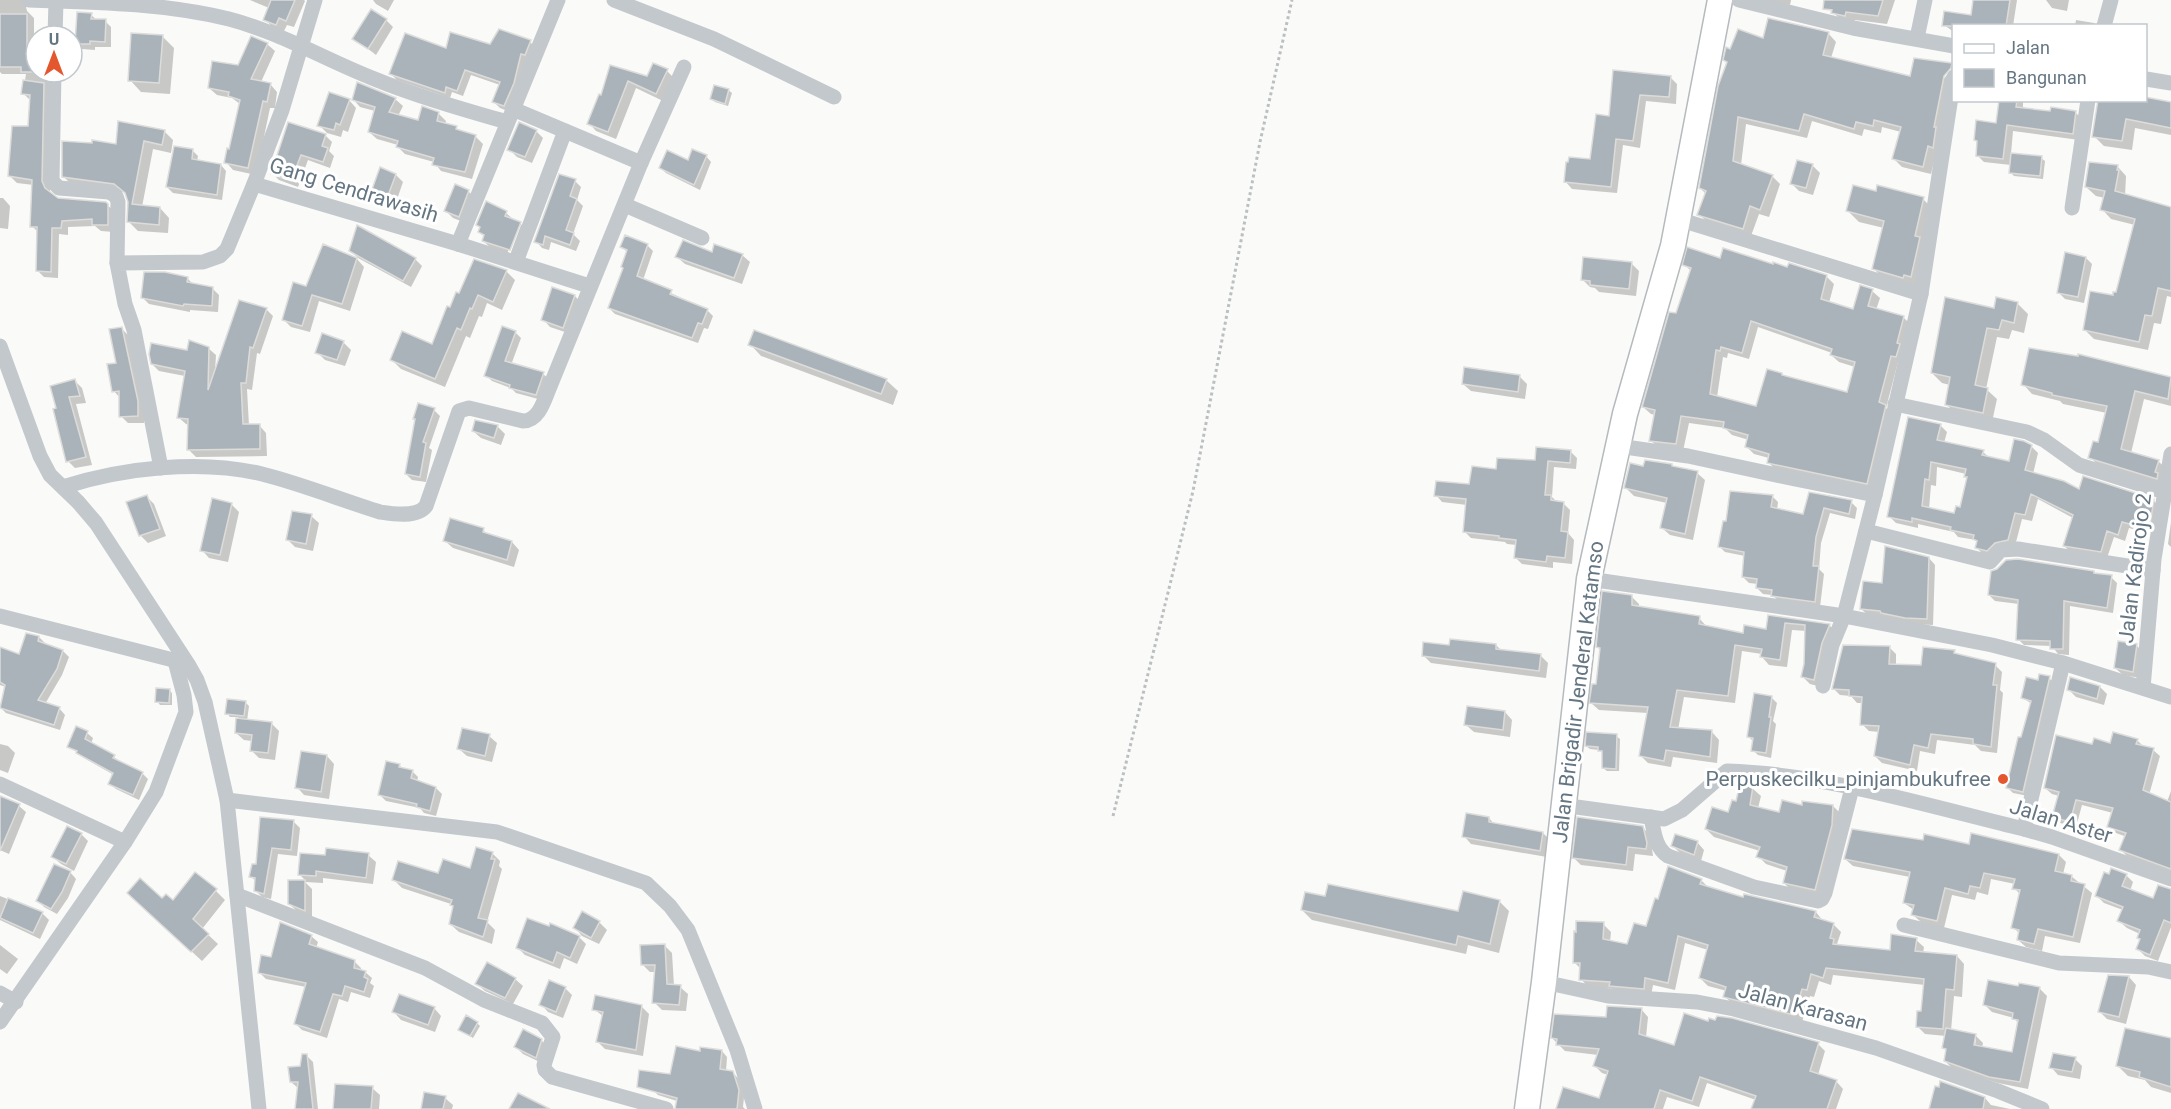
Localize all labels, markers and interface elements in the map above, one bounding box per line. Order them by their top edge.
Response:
north arrow [24,24,84,84]
legend [1952,24,2147,102]
text: U [49,30,59,49]
text: Jalan [2006,37,2050,58]
text: Bangunan [2006,67,2087,88]
street label: Gang Cendrawasih [267,153,441,227]
street label: Jalan Kadirojo 2 [2114,492,2156,644]
street label: Jalan Brigadir Jenderal Katamso [1548,540,1608,844]
place label: Perpuskecilku_pinjambukufree [1706,767,1991,791]
marker: Perpuskecilku_pinjambukufree [1996,772,2010,786]
street label: Jalan Aster [2007,794,2115,848]
street label: Jalan Karasan [1736,978,1870,1036]

